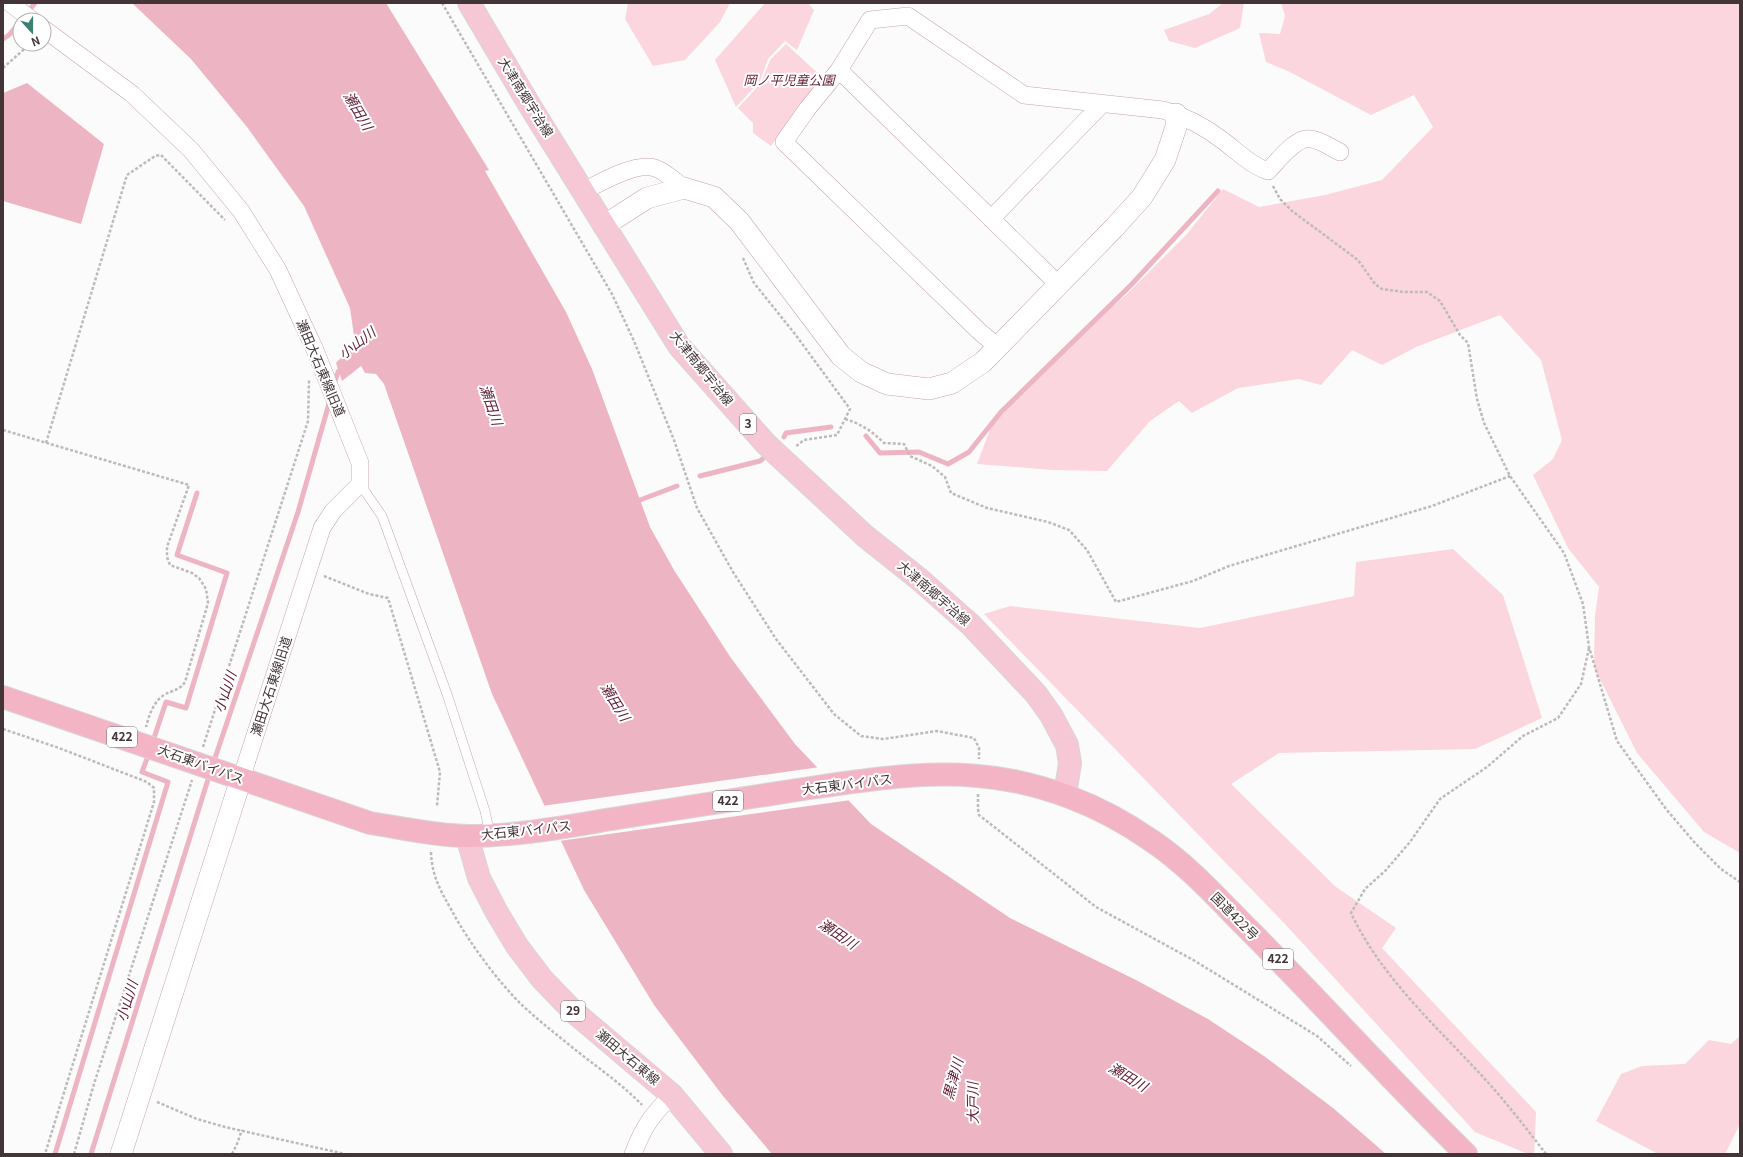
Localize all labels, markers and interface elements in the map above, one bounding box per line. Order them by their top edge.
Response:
north arrow [12,12,52,52]
text: N [29,33,43,51]
street label: 大津南郷宇治線 [494,53,559,140]
park label: 岡ノ平児童公園 [743,70,836,89]
water label: 瀬田川 [339,87,379,135]
street label: 瀬田大石東線旧道 [292,316,351,419]
water label: 小山川 [334,320,381,363]
street label: 大津南郷宇治線 [666,326,738,409]
water label: 瀬田川 [476,382,509,430]
road number: 3 [740,414,756,434]
street label: 大津南郷宇治線 [894,556,975,630]
street label: 瀬田大石東線旧道 [245,633,296,738]
water label: 小山川 [208,667,241,715]
water label: 瀬田川 [596,678,637,726]
road number: 422 [107,727,137,747]
street label: 大石東バイパス [155,739,247,788]
street label: 大石東バイパス [801,769,893,798]
road number: 422 [713,791,743,811]
street label: 大石東バイパス [480,815,572,844]
street label: 国道422号 [1207,887,1264,944]
water label: 瀬田川 [816,913,863,954]
road number: 422 [1263,949,1293,969]
water label: 小山川 [110,976,142,1024]
road number: 29 [561,1001,585,1021]
street label: 瀬田大石東線 [592,1024,664,1089]
water label: 黒津川 [937,1054,968,1102]
water label: 瀬田川 [1105,1057,1153,1097]
water label: 大戸川 [962,1080,982,1124]

